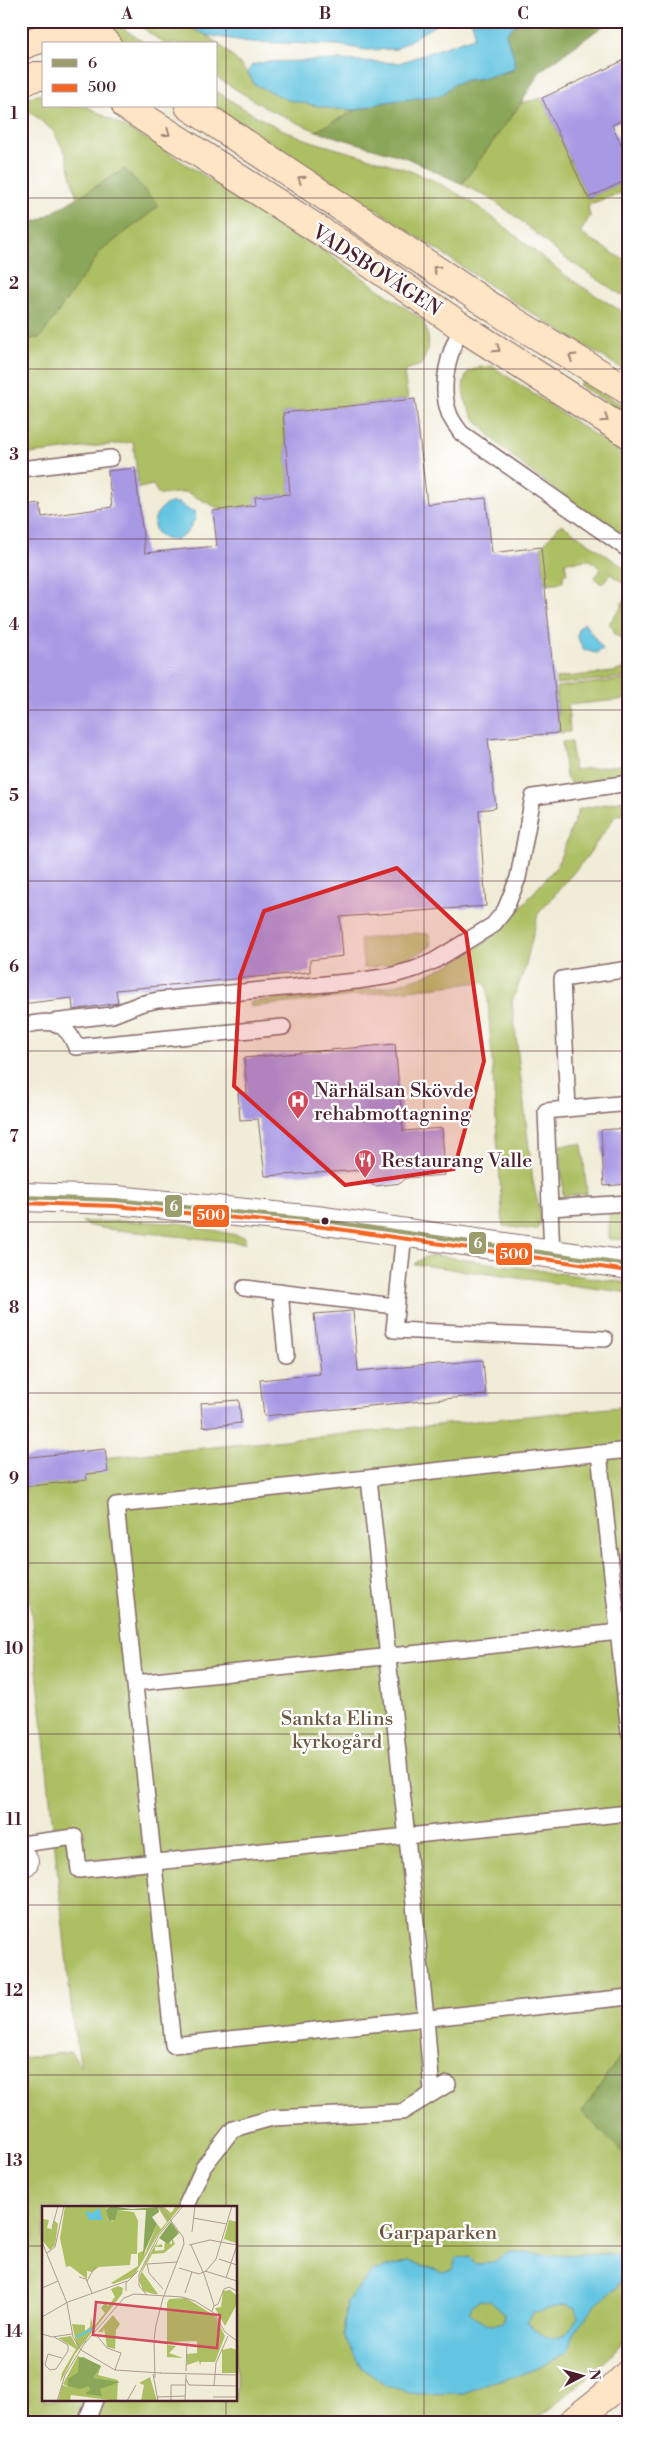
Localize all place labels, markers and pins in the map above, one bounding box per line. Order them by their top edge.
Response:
place label: Närhälsan Skövde rehabmottagning [314,1079,474,1127]
hospital icon: Närhälsan Skövde rehabmottagning [286,1089,310,1120]
restaurant icon: Restaurang Valle [353,1148,377,1179]
place label: Restaurang Valle [381,1149,532,1174]
unlabelled marker [320,1216,330,1226]

